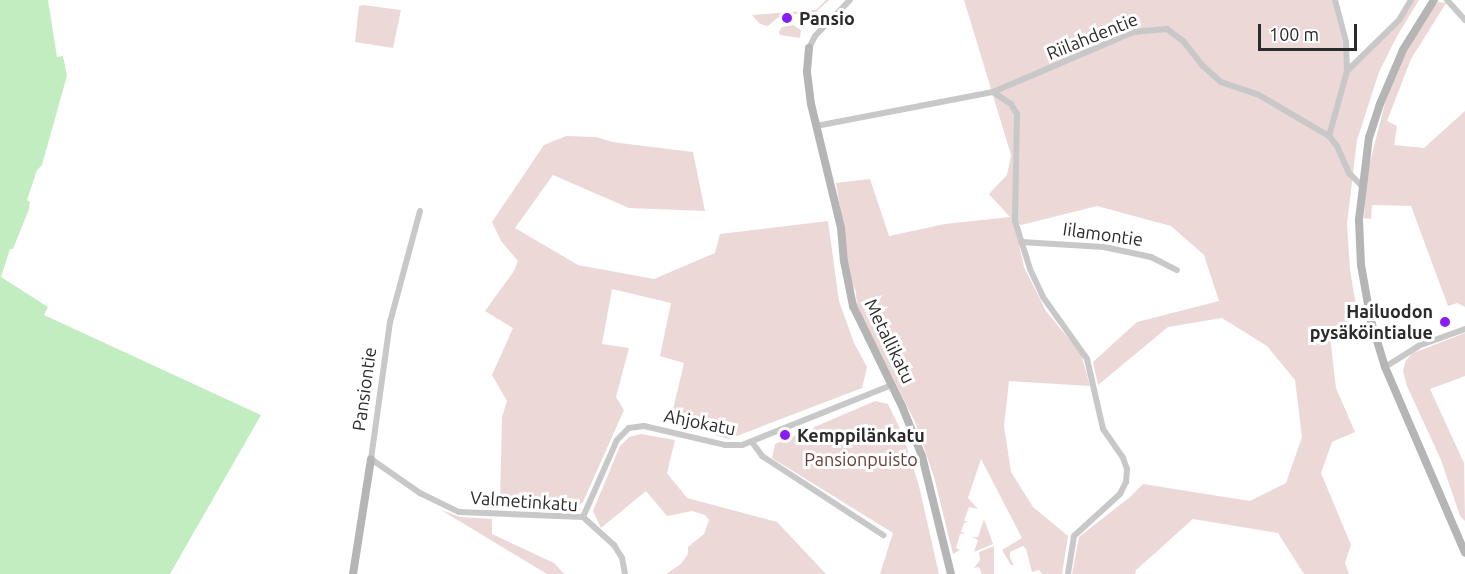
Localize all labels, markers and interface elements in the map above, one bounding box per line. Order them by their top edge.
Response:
place label: Pansio [799,7,855,29]
street label: Riilahdentie [1043,8,1141,64]
marker: Pansio [780,11,794,25]
scale bar [1261,12,1360,50]
text: 100 m [1269,24,1319,44]
street label: Iilamontie [1062,218,1144,250]
street label: Metallikatu [860,295,920,387]
place label: Hailuodon pysäköintialue [1310,301,1433,344]
marker: Hailuodon pysäköintialue [1438,315,1452,329]
street label: Pansiontie [347,346,381,432]
street label: Ahjokatu [662,404,738,440]
place label: Kemppilänkatu [797,424,925,446]
marker: Kemppilänkatu [778,428,792,442]
park label: Pansionpuisto [804,448,918,470]
street label: Valmetinkatu [469,486,579,516]

